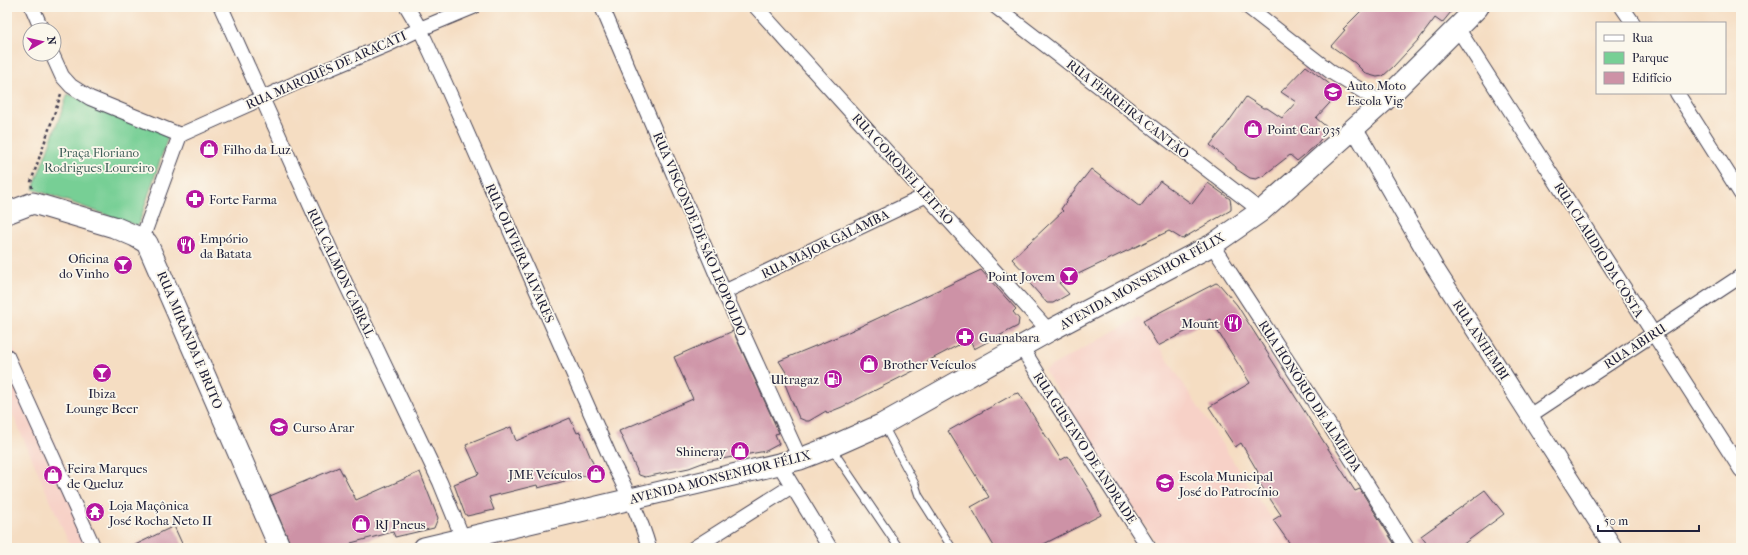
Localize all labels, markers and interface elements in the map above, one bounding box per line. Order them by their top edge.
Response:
north arrow [22,22,62,62]
legend [1596,22,1726,94]
street label: RUA MARQUÊS DE ARACATI [243,28,409,112]
text: Rua [1632,31,1653,45]
text: N [44,36,59,46]
text: Parque [1632,51,1669,65]
street label: RUA FERREIRA CANTÃO [1064,56,1192,162]
text: Edifício [1632,71,1672,85]
place label: Auto Moto Escola Vig [1346,78,1407,108]
school or university icon: Auto Moto Escola Vig [1322,81,1344,103]
street label: RUA CORONEL LEITÃO [849,110,957,228]
shop icon: Point Car 935 [1242,118,1264,140]
place label: Point Car 935 [1267,122,1341,137]
street label: RUA VISCONDE DE SÃO LEOPOLDO [650,130,750,338]
shop icon: Filho da Luz [198,138,220,160]
place label: Filho da Luz [223,142,291,157]
park label: Praça Floriano Rodrigues Loureiro [44,145,155,175]
street label: RUA CLAUDIO DA COSTA [1551,180,1647,321]
street label: RUA OLIVEIRA ALVARES [482,181,558,325]
pharmacy icon: Forte Farma [184,188,206,210]
place label: Forte Farma [209,192,278,207]
street label: RUA CALMON CABRAL [304,206,378,340]
street label: RUA MAJOR GALAMBA [759,206,892,282]
street label: AVENIDA MONSENHOR FÉLIX [1056,229,1227,333]
place label: Empório da Batata [200,231,253,261]
restaurant icon: Empório da Batata [175,234,197,256]
place label: Oficina do Vinho [59,251,110,281]
bar icon: Oficina do Vinho [112,254,134,276]
bar icon: Point Jovem [1058,265,1080,287]
street label: RUA MIRANDA E BRITO [154,269,226,411]
place label: Point Jovem [988,269,1055,284]
street label: RUA ANHEMBI [1450,297,1512,383]
restaurant icon: Mount [1222,312,1244,334]
place label: Mount [1181,316,1219,331]
street label: RUA HONÓRIO DE ALMEIDA [1255,317,1365,475]
street label: RUA ABIRU [1601,320,1669,372]
pharmacy icon: Guanabara [954,326,976,348]
place label: Guanabara [979,330,1040,345]
shop icon: Brother Veículos [858,353,880,375]
place label: Brother Veículos [883,357,976,372]
bar icon: Ibiza Lounge Beer [91,362,113,384]
fuel station icon: Ultragaz [822,368,844,390]
street label: RUA GUSTAVO DE ANDRADE [1030,369,1140,527]
place label: Ultragaz [770,372,819,387]
place label: Ibiza Lounge Beer [66,386,139,416]
school or university icon: Curso Arar [268,416,290,438]
place label: Curso Arar [293,420,355,435]
shop icon: Shineray [729,440,751,462]
place label: Shineray [676,444,727,459]
street label: AVENIDA MONSENHOR FÉLIX [627,447,812,507]
place label: Feira Marques de Queluz [67,461,147,491]
shop icon: JME Veículos [585,463,607,485]
shop icon: Feira Marques de Queluz [42,464,64,486]
place label: JME Veículos [508,467,582,482]
place label: Escola Municipal José do Patrocínio [1178,469,1279,499]
school or university icon: Escola Municipal José do Patrocínio [1154,472,1176,494]
place label: Loja Maçônica José Rocha Neto II [108,498,212,528]
temple icon: Loja Maçônica José Rocha Neto II [84,501,106,523]
scale bar [1598,507,1699,533]
shop icon: RJ Pneus [350,513,372,535]
text: 50 m [1604,514,1628,528]
place label: RJ Pneus [375,517,426,532]

